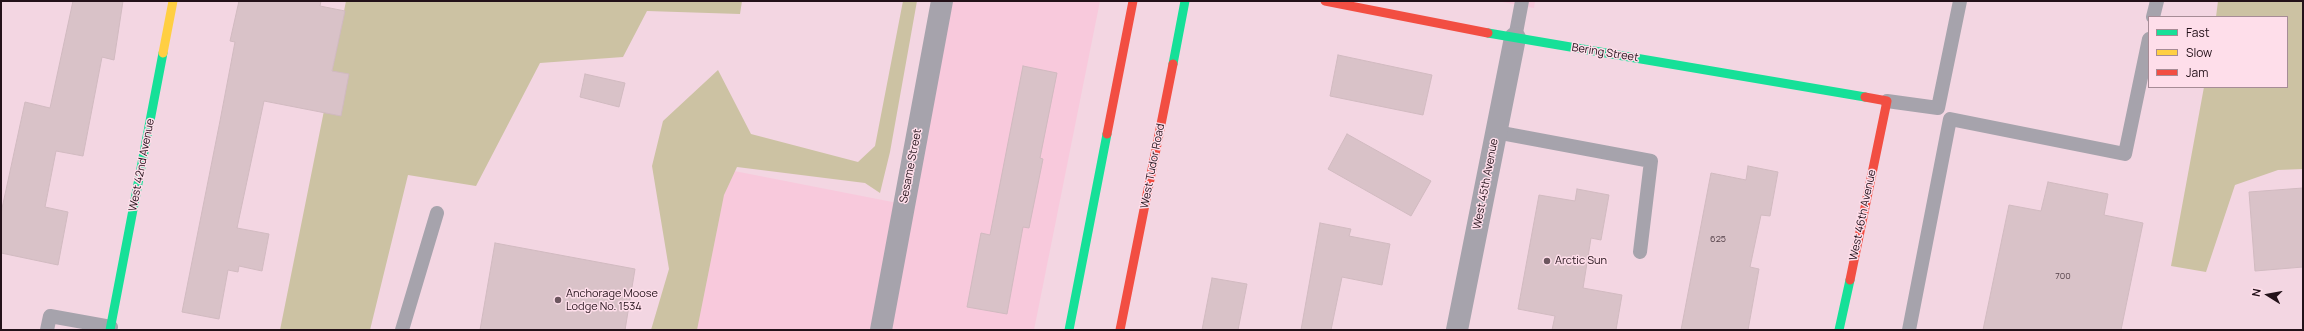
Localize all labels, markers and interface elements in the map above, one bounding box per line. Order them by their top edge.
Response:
legend [2148,16,2288,88]
text: Fast [2186,24,2210,41]
street label: Bering Street [1571,41,1639,65]
text: Slow [2186,44,2212,61]
text: Jam [2186,64,2208,81]
street label: West 42nd Avenue [127,118,157,212]
street label: West Tudor Road [1138,122,1168,210]
street label: Sesame Street [897,128,925,204]
street label: West 45th Avenue [1471,138,1501,230]
street label: West 46th Avenue [1847,168,1879,262]
house number: 625 [1710,234,1726,244]
place label: Arctic Sun [1555,254,1607,268]
marker: Arctic Sun [1542,256,1552,266]
house number: 700 [2055,271,2071,281]
north arrow [2248,275,2288,315]
place label: Anchorage Moose Lodge No. 1534 [566,287,658,313]
text: N [2248,287,2264,298]
marker: Anchorage Moose Lodge No. 1534 [553,295,563,305]

